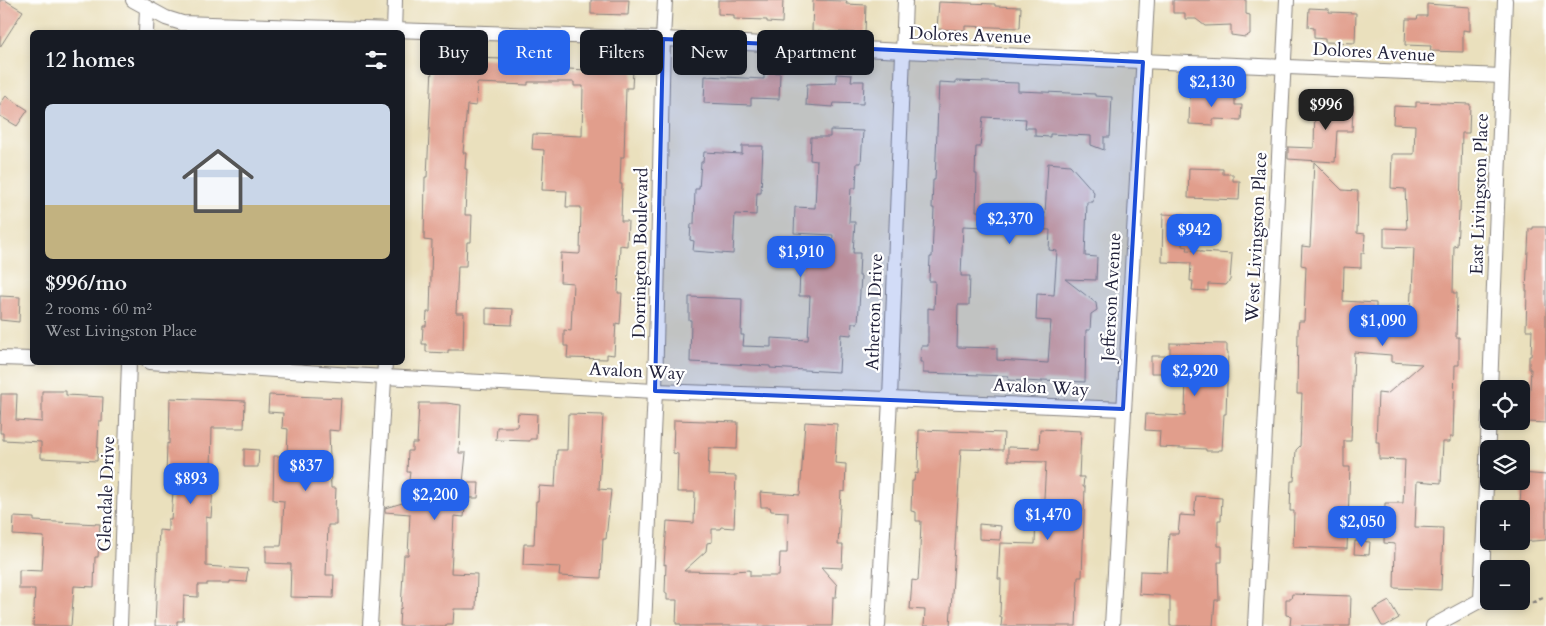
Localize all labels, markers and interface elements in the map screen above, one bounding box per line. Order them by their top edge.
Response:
street label: Dolores Avenue [908,21,1032,50]
chip: Buy [420,30,488,75]
chip: Rent [498,30,570,75]
chip: Filters [580,30,663,75]
chip: New [673,30,747,75]
chip: Apartment [757,30,874,75]
street label: Dolores Avenue [1312,37,1436,68]
text: 12 homes [45,46,135,75]
icon: filters [362,46,390,74]
pin: $2,130 [1171,66,1253,108]
text: $2,130 [1189,71,1235,93]
pin: $996 [1296,88,1356,131]
text: $996 [1310,94,1342,116]
street label: East Livingston Place [1464,113,1495,275]
icon: home [173,136,263,226]
street label: West Livingston Place [1239,151,1273,324]
street label: Dorrington Boulevard [627,167,654,339]
pin: $2,370 [969,202,1051,245]
text: $2,370 [987,208,1033,230]
pin: $942 [1164,214,1224,256]
text: $942 [1178,219,1210,241]
street label: Jefferson Avenue [1095,232,1127,365]
pin: $1,910 [760,236,842,278]
text: $1,910 [778,241,824,263]
street label: Atherton Drive [860,253,889,371]
text: $996/mo [45,269,127,298]
text: 2 rooms · 60 m² [45,298,152,320]
pin: $1,090 [1342,304,1424,347]
text: $1,090 [1360,310,1406,332]
text: West Livingston Place [45,320,197,342]
pin: $2,920 [1154,354,1236,397]
street label: Avalon Way [588,356,686,387]
text: $2,920 [1172,360,1218,382]
street label: Avalon Way [992,372,1090,403]
map controls [1480,380,1530,610]
button: locate [1480,380,1530,430]
street label: Glendale Drive [92,436,121,552]
button: layers [1480,440,1530,490]
pin: $837 [276,450,336,492]
text: $837 [290,455,322,477]
pin: $893 [161,462,221,505]
text: $893 [175,468,207,490]
pin: $2,200 [394,478,476,521]
text: $2,200 [412,484,458,506]
pin: $1,470 [1007,498,1089,541]
button: + [1480,500,1530,550]
text: $1,470 [1025,504,1071,526]
pin: $2,050 [1321,506,1403,548]
text: $2,050 [1339,511,1385,533]
button: − [1480,560,1530,610]

